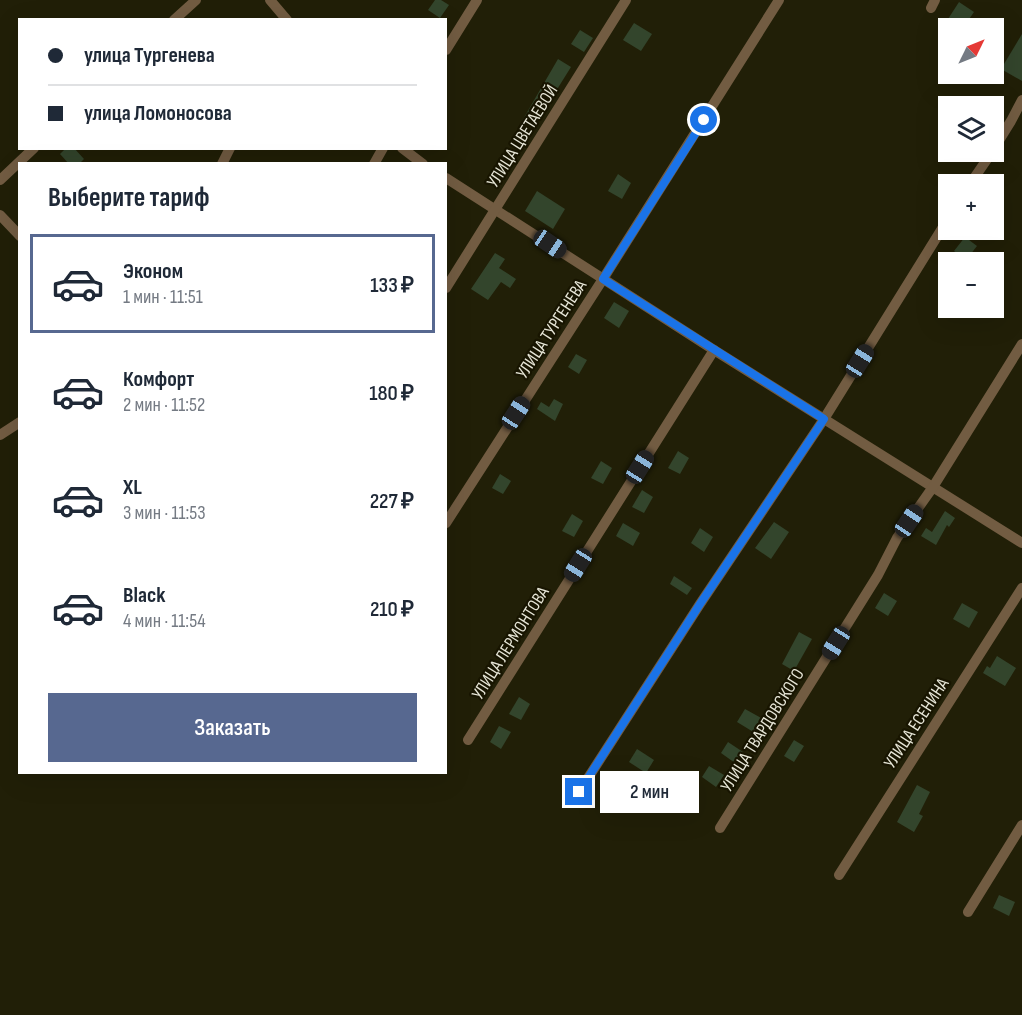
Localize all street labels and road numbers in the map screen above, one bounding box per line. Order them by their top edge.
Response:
street label: УЛИЦА ЦВЕТАЕВОЙ [483,81,562,191]
street label: УЛИЦА ТУРГЕНЕВА [512,276,591,383]
street label: УЛИЦА ЛЕРМОНТОВА [467,583,554,703]
street label: УЛИЦА ТВАРДОВСКОГО [716,665,809,796]
street label: УЛИЦА ЕСЕНИНА [879,674,954,772]

